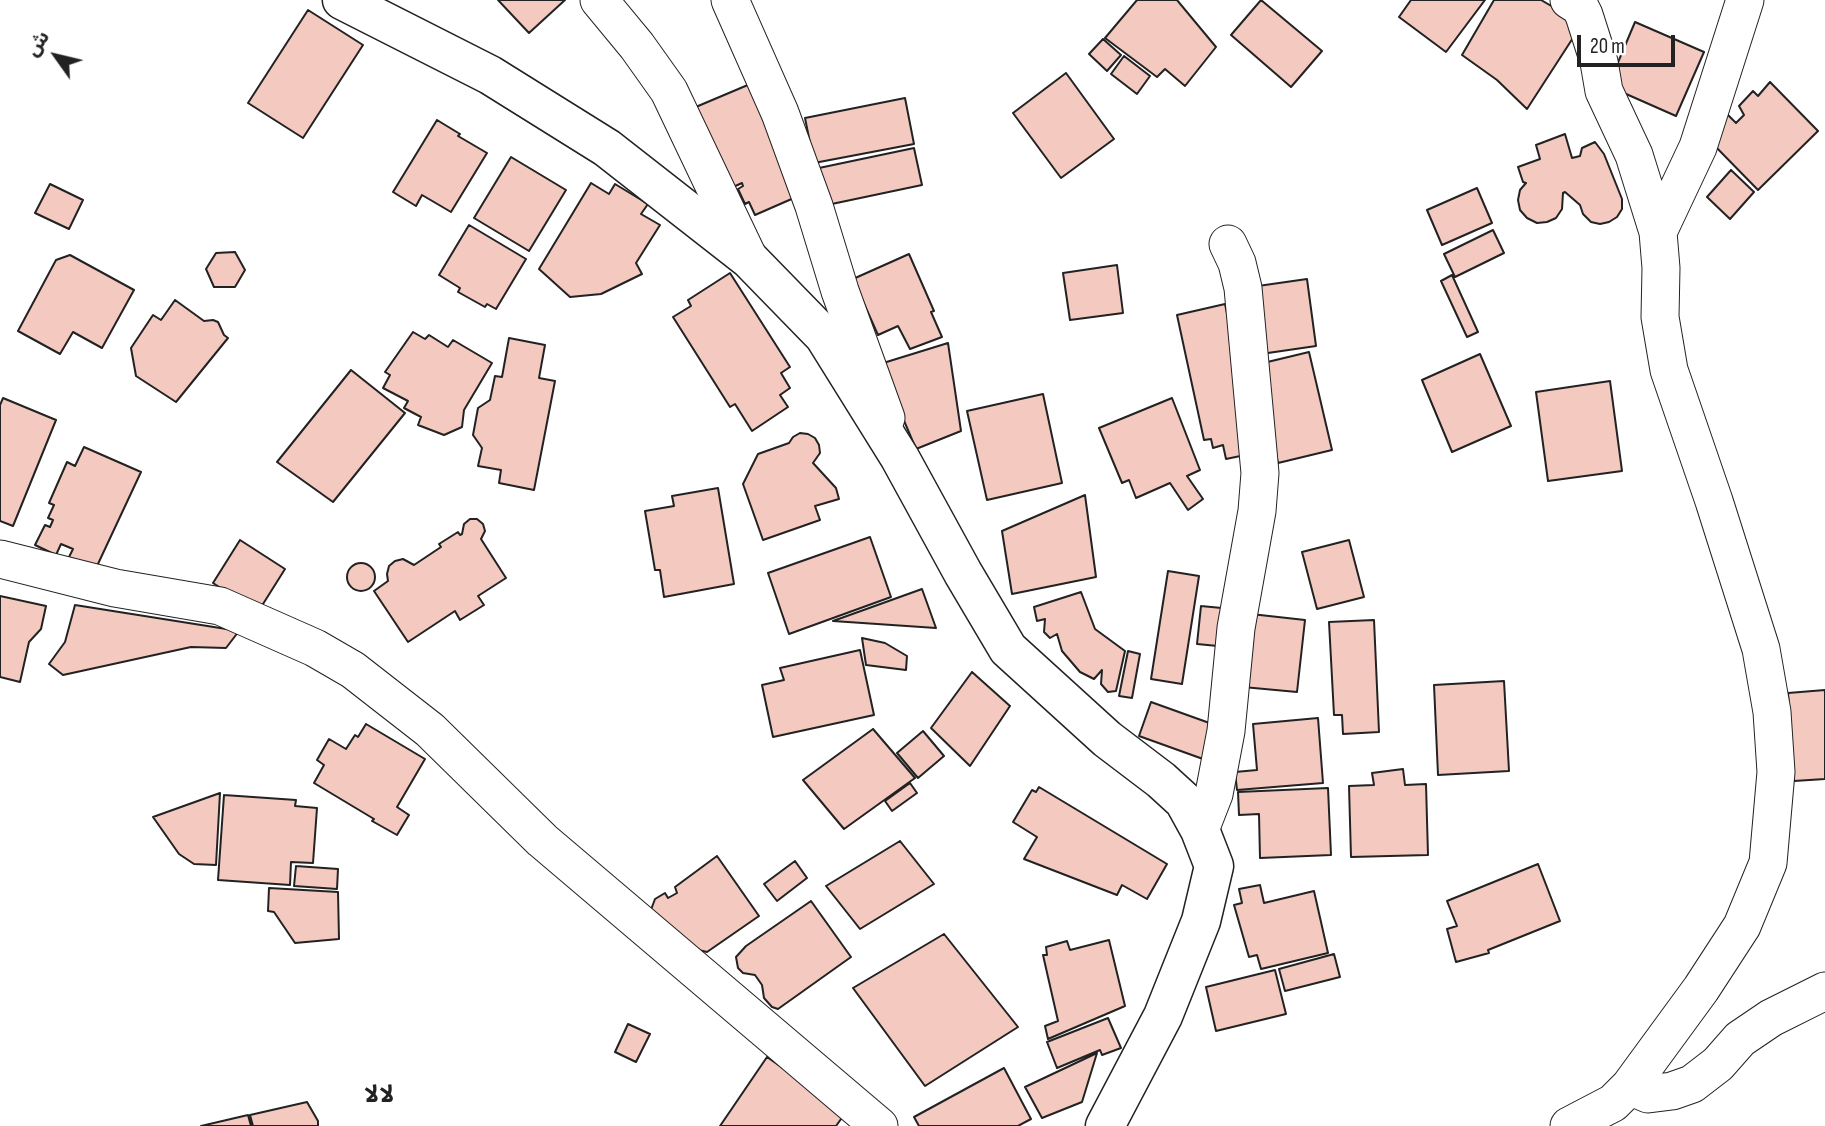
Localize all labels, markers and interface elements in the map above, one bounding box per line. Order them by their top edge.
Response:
north arrow [21,21,91,91]
scale bar [1580,21,1678,65]
text: ش [21,27,55,61]
text: 20 m [1590,34,1625,59]
district label: لالا [364,1082,394,1110]

